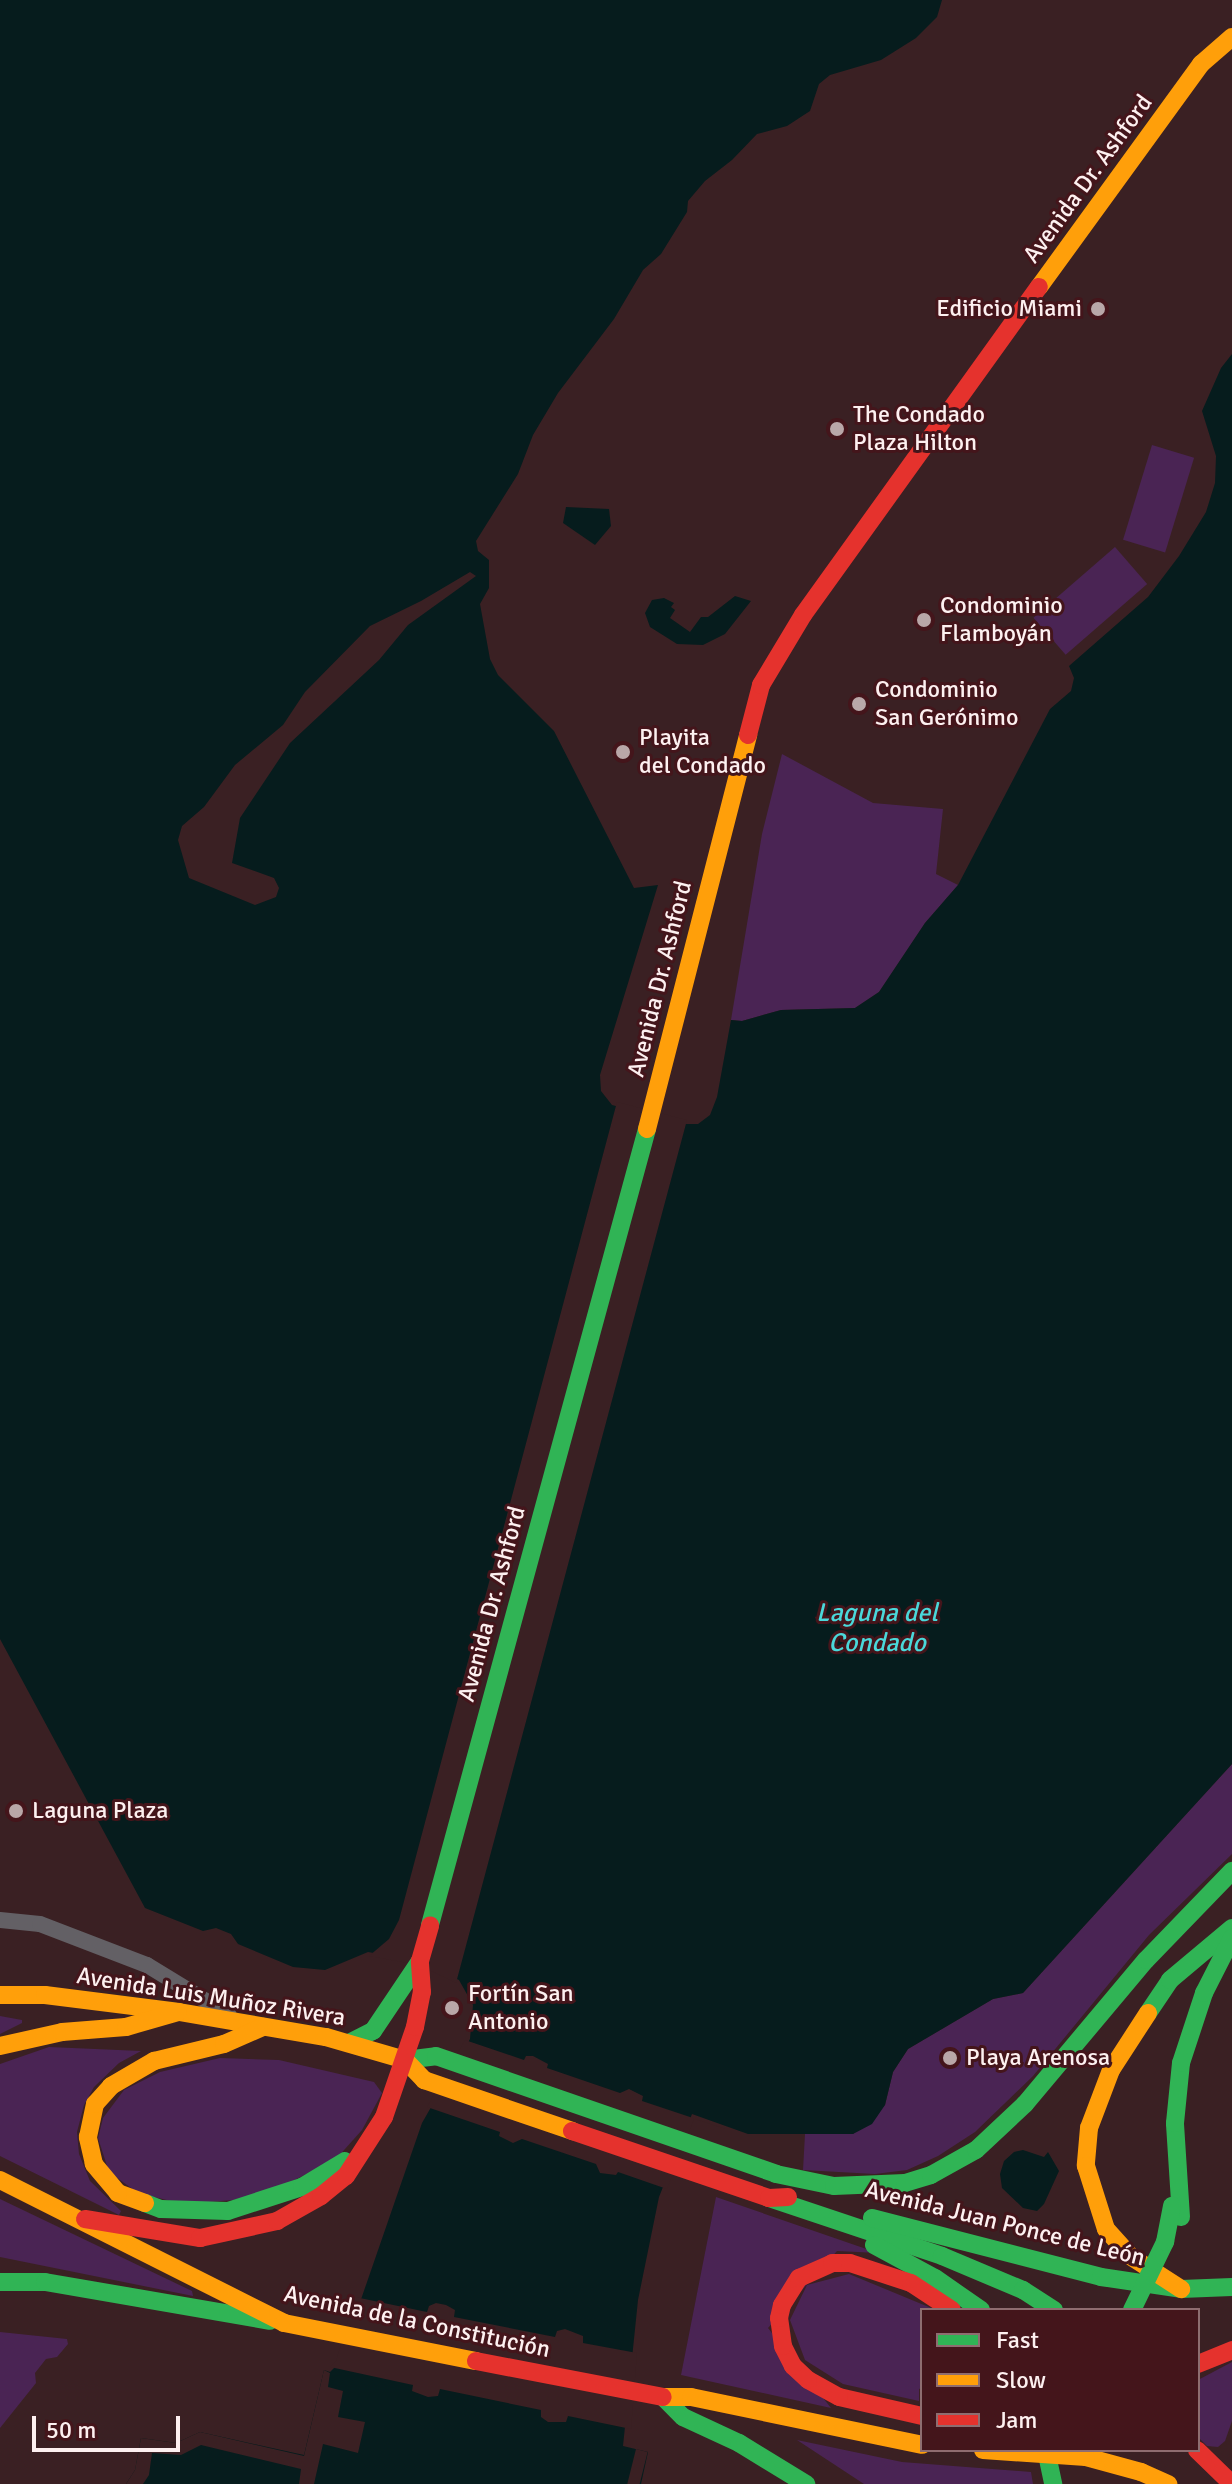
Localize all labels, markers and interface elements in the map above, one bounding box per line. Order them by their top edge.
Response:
street label: Avenida Dr. Ashford [1017,89,1159,269]
place label: Edificio Miami [936,295,1082,323]
marker: Edificio Miami [1089,300,1107,318]
place label: The Condado Plaza Hilton [853,401,985,457]
marker: The Condado Plaza Hilton [828,420,846,438]
place label: Condominio Flamboyán [940,592,1063,648]
marker: Condominio Flamboyán [915,611,933,629]
place label: Condominio San Gerónimo [875,676,1018,732]
marker: Condominio San Gerónimo [850,695,868,713]
place label: Playita del Condado [639,724,766,780]
marker: Playita del Condado [614,743,632,761]
street label: Avenida Dr. Ashford [622,878,698,1080]
street label: Avenida Dr. Ashford [452,1503,532,1705]
water label: Laguna del Condado [816,1598,938,1660]
place label: Laguna Plaza [32,1797,168,1825]
marker: Laguna Plaza [7,1802,25,1820]
street label: Avenida Luis Muñoz Rivera [75,1962,347,2032]
place label: Fortín San Antonio [468,1980,574,2036]
marker: Fortín San Antonio [443,1999,461,2017]
place label: Playa Arenosa [966,2044,1110,2072]
marker: Playa Arenosa [941,2049,959,2067]
street label: Avenida Juan Ponce de León [862,2175,1148,2273]
street label: Avenida de la Constitución [281,2280,553,2364]
legend [920,2308,1200,2452]
text: Fast [996,2325,1039,2355]
text: Slow [996,2365,1046,2395]
scale bar [36,2400,184,2450]
text: Jam [996,2405,1037,2435]
text: 50 m [46,2415,96,2445]

